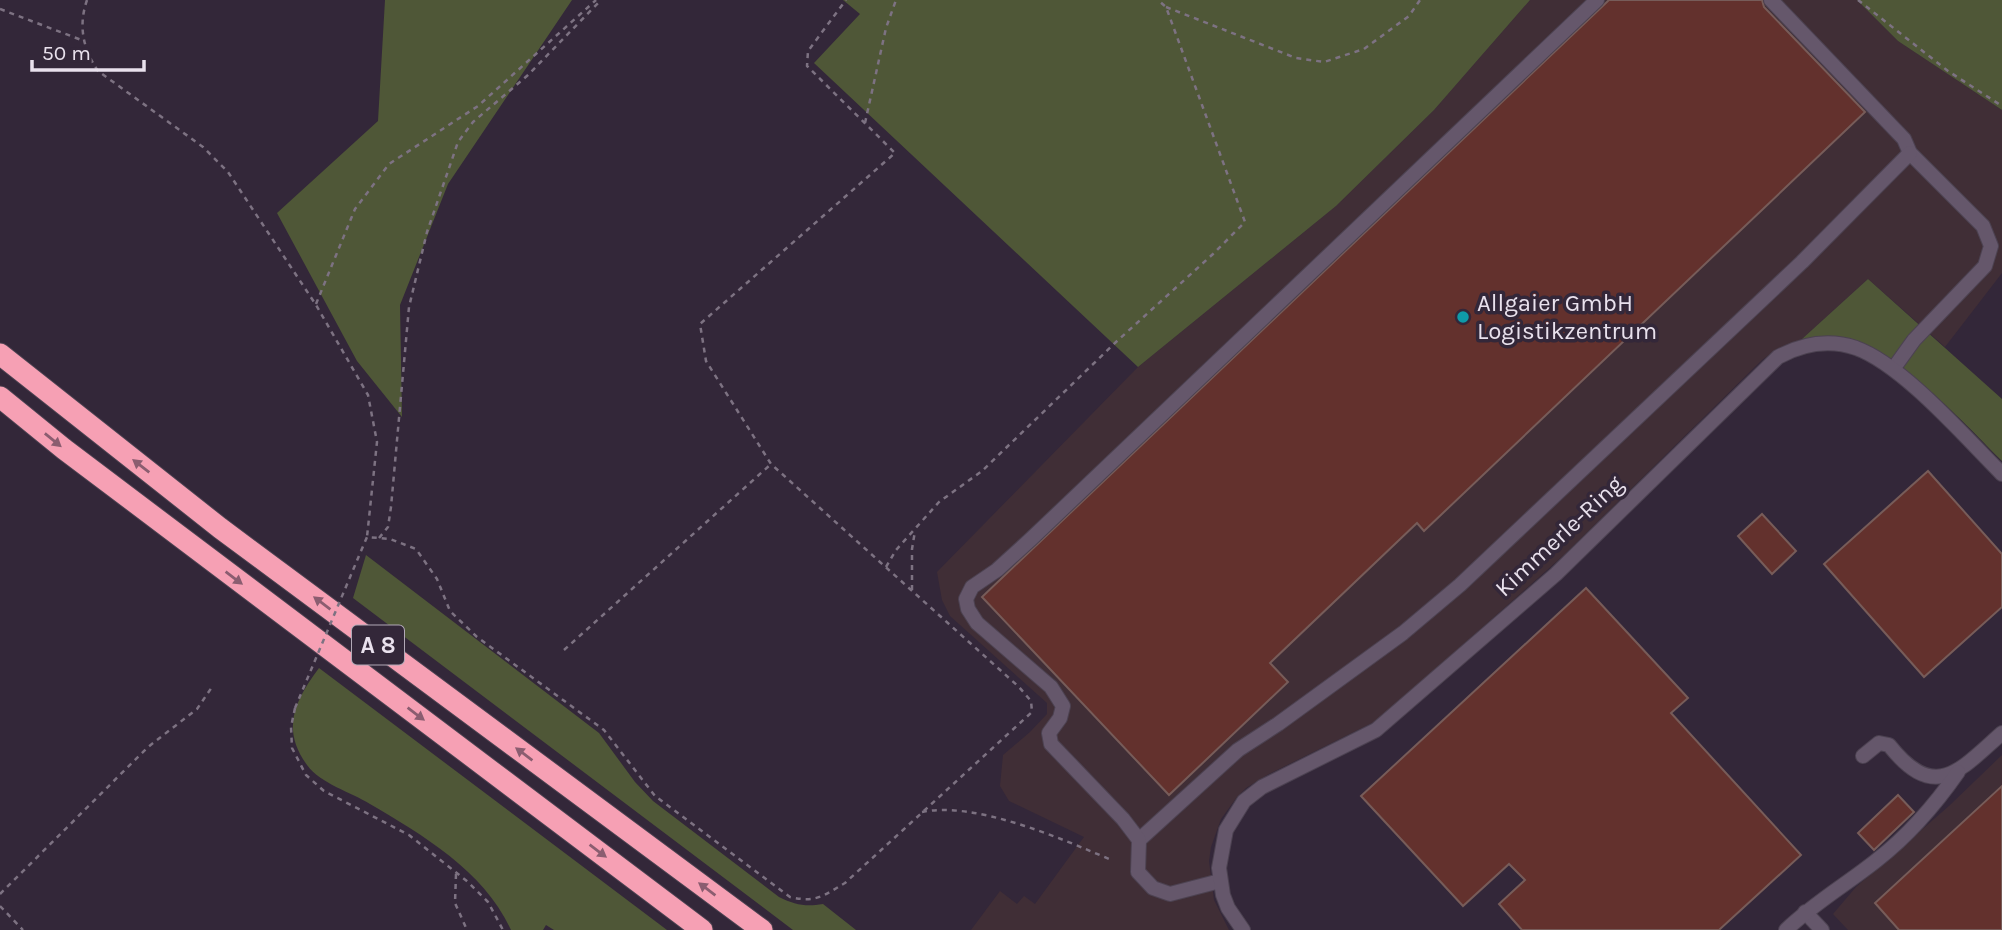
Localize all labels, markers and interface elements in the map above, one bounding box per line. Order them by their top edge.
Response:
scale bar [32,28,144,72]
text: 50 m [42,41,91,65]
place label: Allgaier GmbH Logistikzentrum [1477,289,1657,345]
marker: Allgaier GmbH Logistikzentrum [1455,309,1471,325]
one-way arrow [44,432,61,447]
one-way arrow [132,459,150,473]
street label: Kimmerle-Ring [1489,469,1629,602]
one-way arrow [225,570,243,584]
one-way arrow [313,597,331,611]
road number: A 8 [352,625,404,664]
one-way arrow [407,707,425,721]
one-way arrow [516,746,534,761]
one-way arrow [588,844,606,859]
one-way arrow [698,883,716,897]

